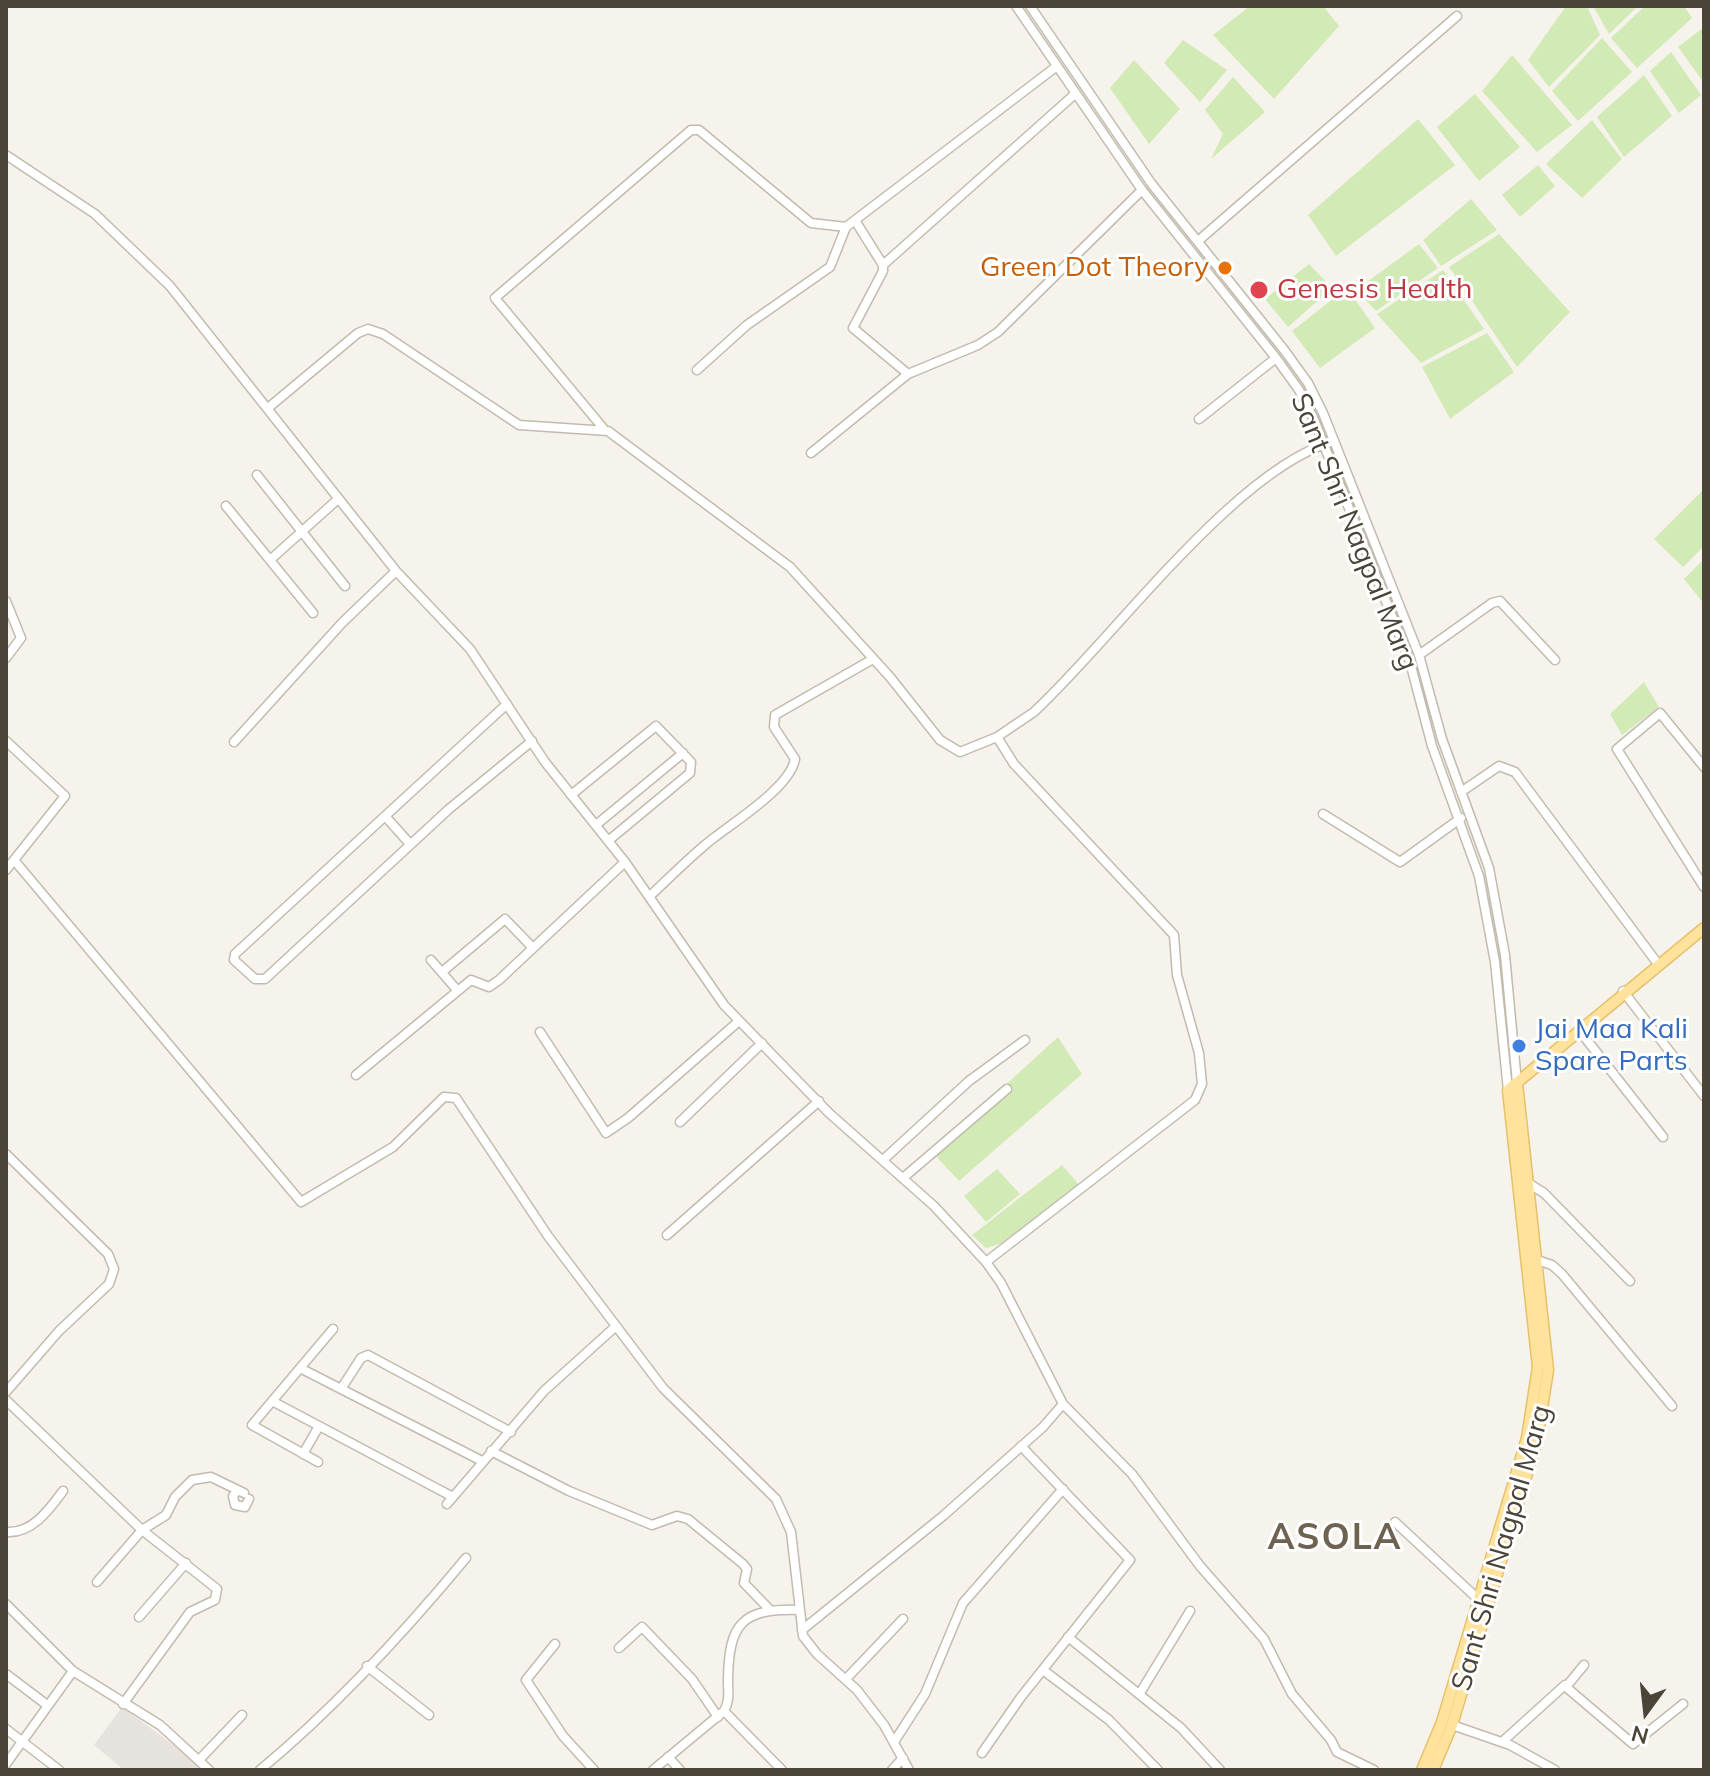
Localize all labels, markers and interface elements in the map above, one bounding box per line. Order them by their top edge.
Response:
place label: Green Dot Theory [980,251,1209,285]
marker: Green Dot Theory [1216,259,1234,277]
place label: Genesis Health [1277,273,1472,307]
marker: Genesis Health [1248,279,1270,301]
street label: Sant Shri Nagpal Marg [1283,389,1425,675]
place label: Jai Maa Kali Spare Parts [1535,1013,1688,1079]
marker: Jai Maa Kali Spare Parts [1510,1037,1528,1055]
street label: Sant Shri Nagpal Marg [1445,1401,1559,1695]
district label: ASOLA [1268,1516,1402,1560]
north arrow [1606,1672,1686,1752]
text: N [1628,1720,1651,1751]

